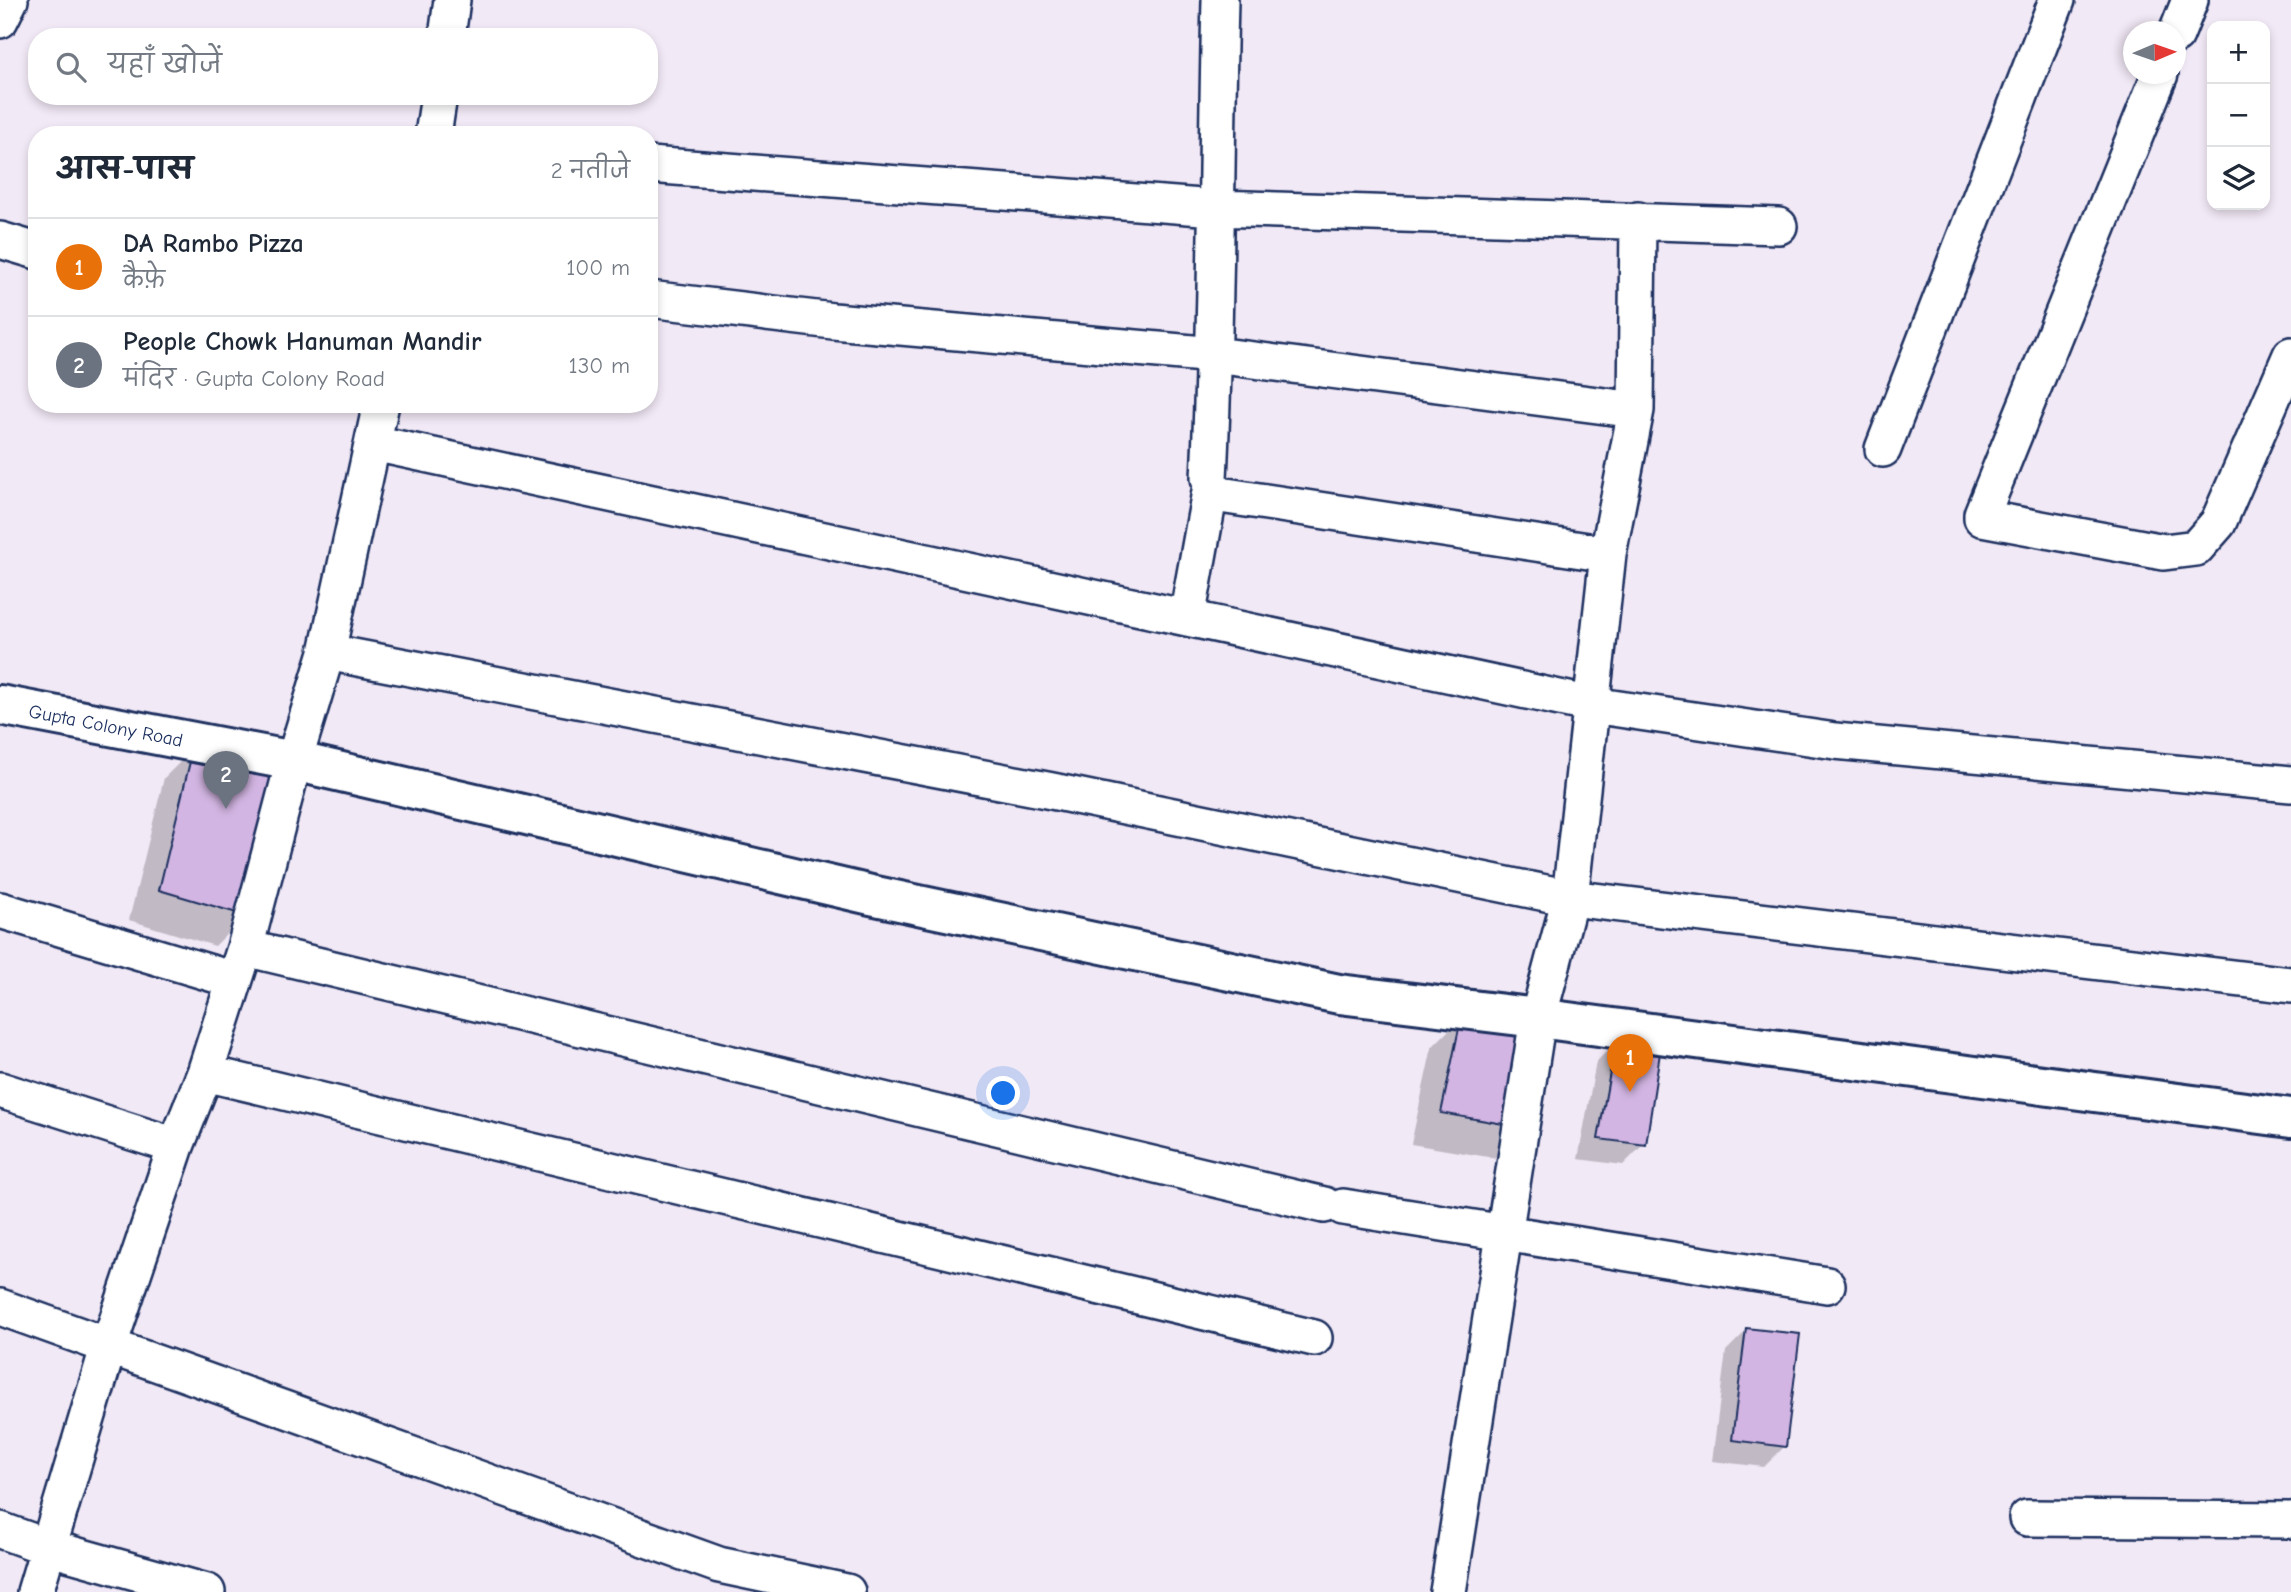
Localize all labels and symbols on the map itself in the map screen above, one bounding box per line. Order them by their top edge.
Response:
north arrow [2123,21,2186,84]
street label: Gupta Colony Road [27,700,185,752]
pin: 2 [203,751,249,809]
pin: 1 [1607,1034,1653,1092]
your location [986,1076,1020,1110]

